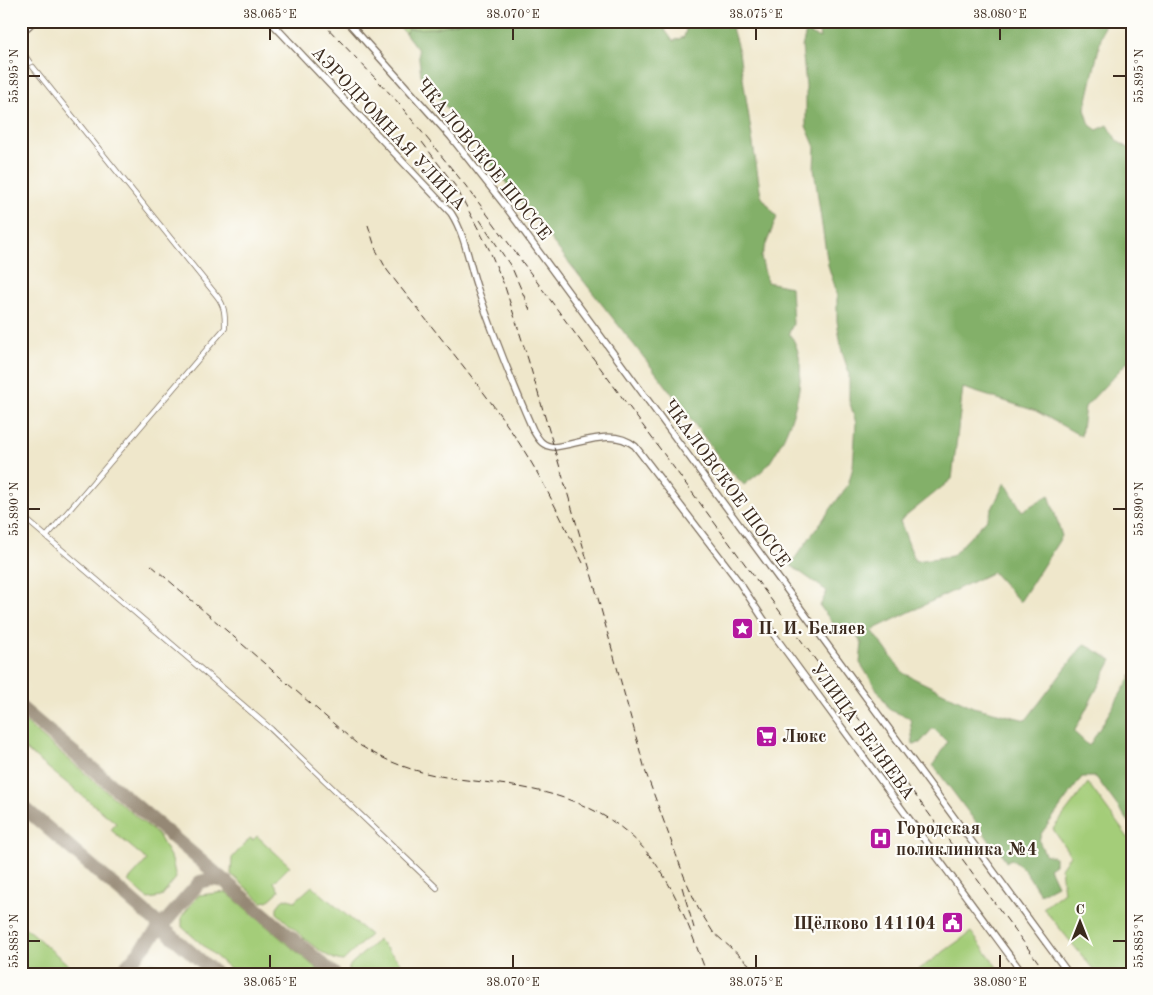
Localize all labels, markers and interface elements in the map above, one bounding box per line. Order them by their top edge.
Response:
text: 38.065°E [243,8,297,21]
text: 38.075°E [729,8,783,21]
text: 38.070°E [486,9,540,21]
text: 38.080°E [973,9,1027,21]
street label: АЭРОДРОМНАЯ УЛИЦА [308,43,469,214]
text: 55.895°N [8,49,21,103]
text: 55.895°N [1133,49,1146,103]
street label: ЧКАЛОВСКОЕ ШОССЕ [413,75,554,244]
street label: ЧКАЛОВСКОЕ ШОССЕ [659,396,793,571]
text: 55.890°N [8,482,21,536]
text: 55.890°N [1133,482,1146,536]
place icon: П. И. Беляев [730,616,754,640]
place label: П. И. Беляев [758,620,865,638]
street label: УЛИЦА БЕЛЯЕВА [807,660,918,803]
supermarket icon: Люкс [754,724,778,748]
place label: Люкс [782,728,827,746]
place label: Городская поликлиника №4 [896,820,1037,859]
hospital icon: Городская поликлиника №4 [868,826,892,850]
north arrow [1056,898,1106,948]
text: С [1075,903,1085,917]
public building icon: Щёлково 141104 [940,911,964,935]
text: 55.885°N [8,914,21,968]
text: 55.885°N [1133,914,1146,968]
place label: Щёлково 141104 [793,915,936,933]
text: 38.065°E [243,976,297,989]
text: 38.075°E [729,976,783,989]
text: 38.070°E [486,977,540,989]
text: 38.080°E [973,977,1027,989]

